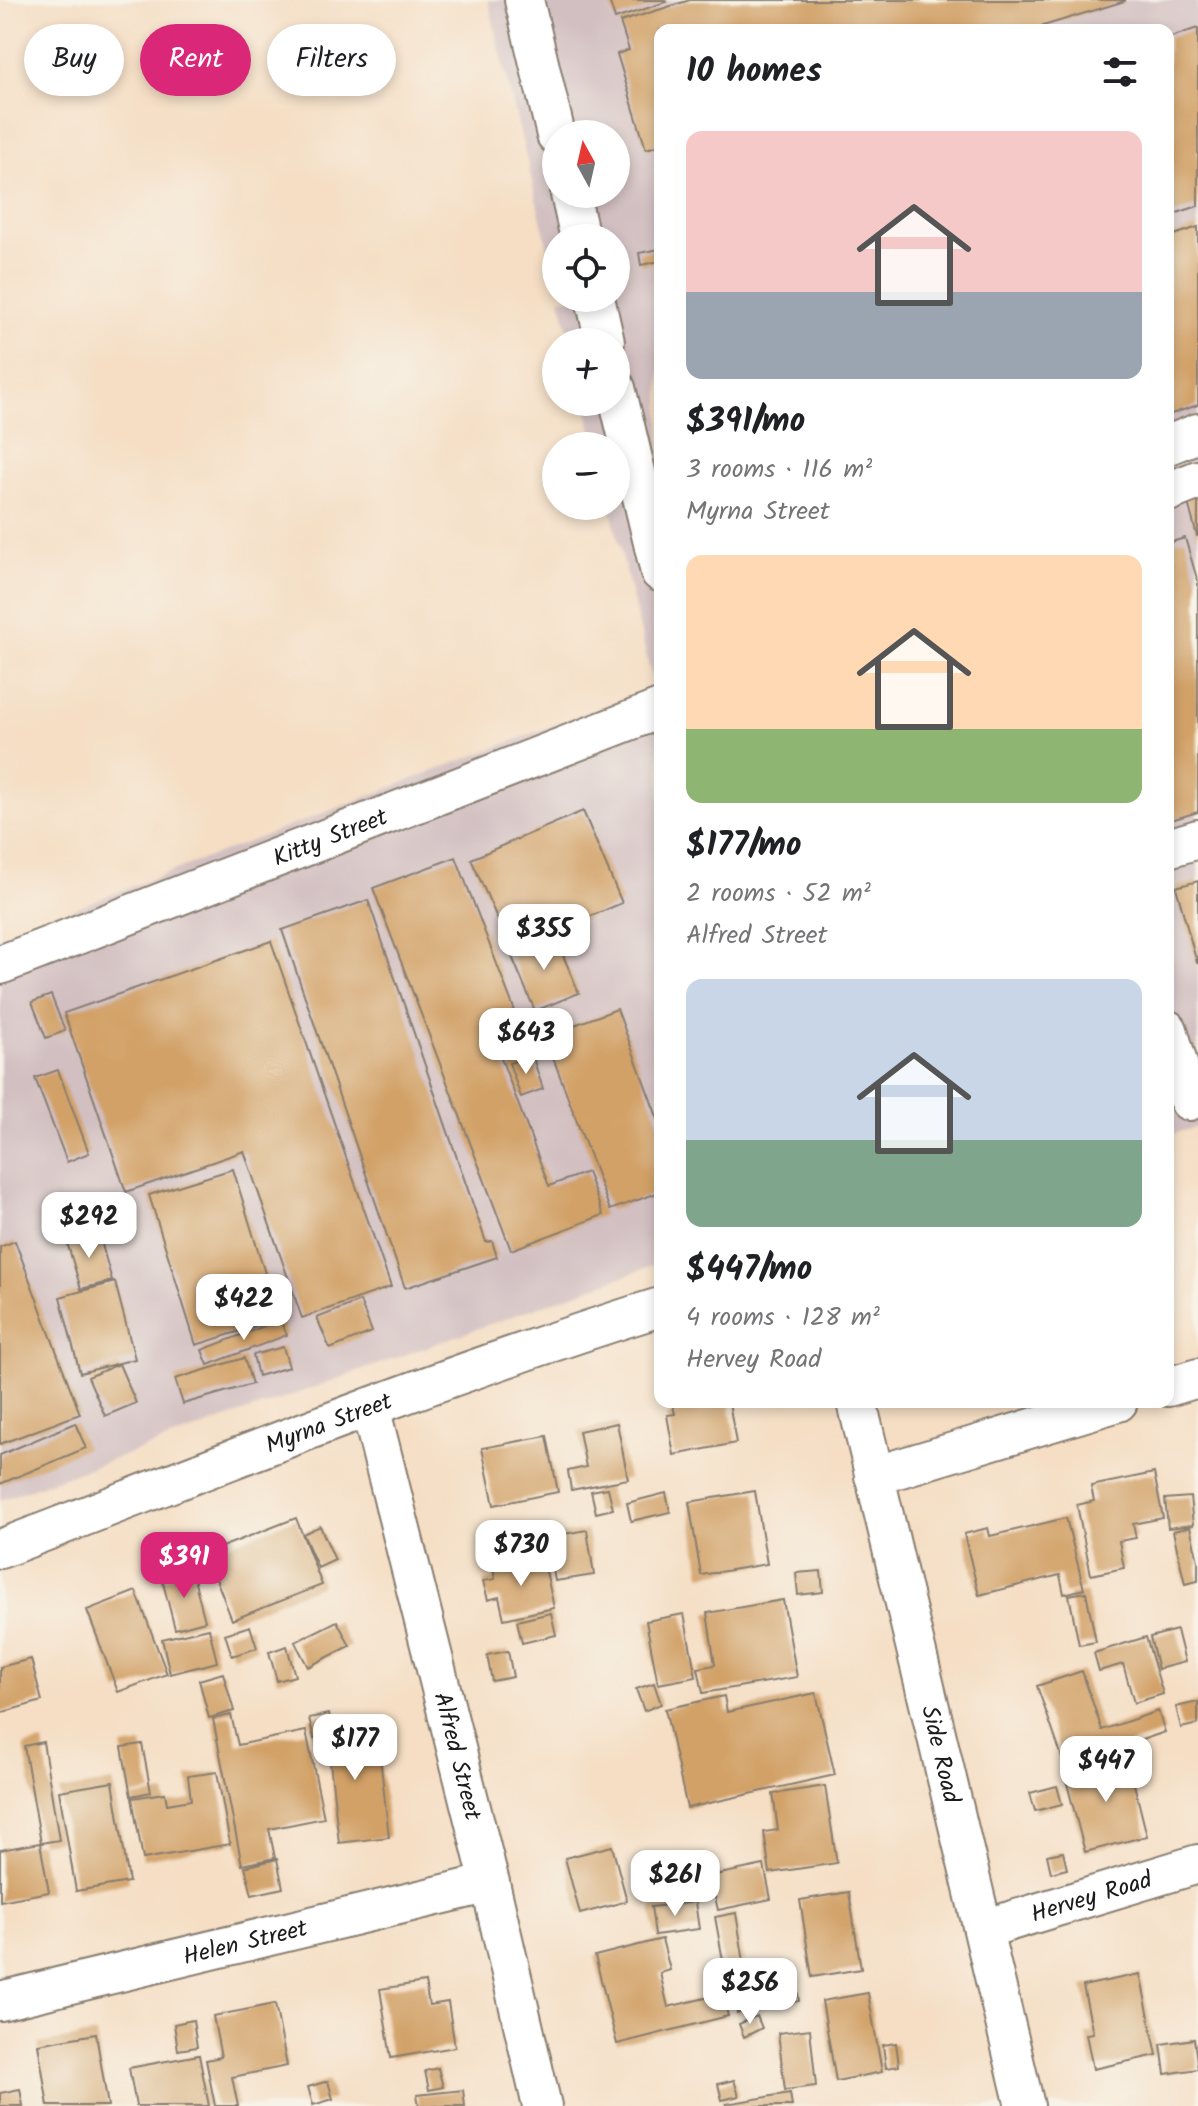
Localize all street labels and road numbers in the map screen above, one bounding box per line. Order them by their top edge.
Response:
street label: Kitty Street [267,798,394,878]
street label: Myrna Street [260,1382,399,1466]
street label: Alfred Street [422,1688,492,1825]
street label: Side Road [909,1702,970,1808]
street label: Hervey Road [1026,1861,1158,1935]
street label: Helen Street [179,1909,312,1977]

